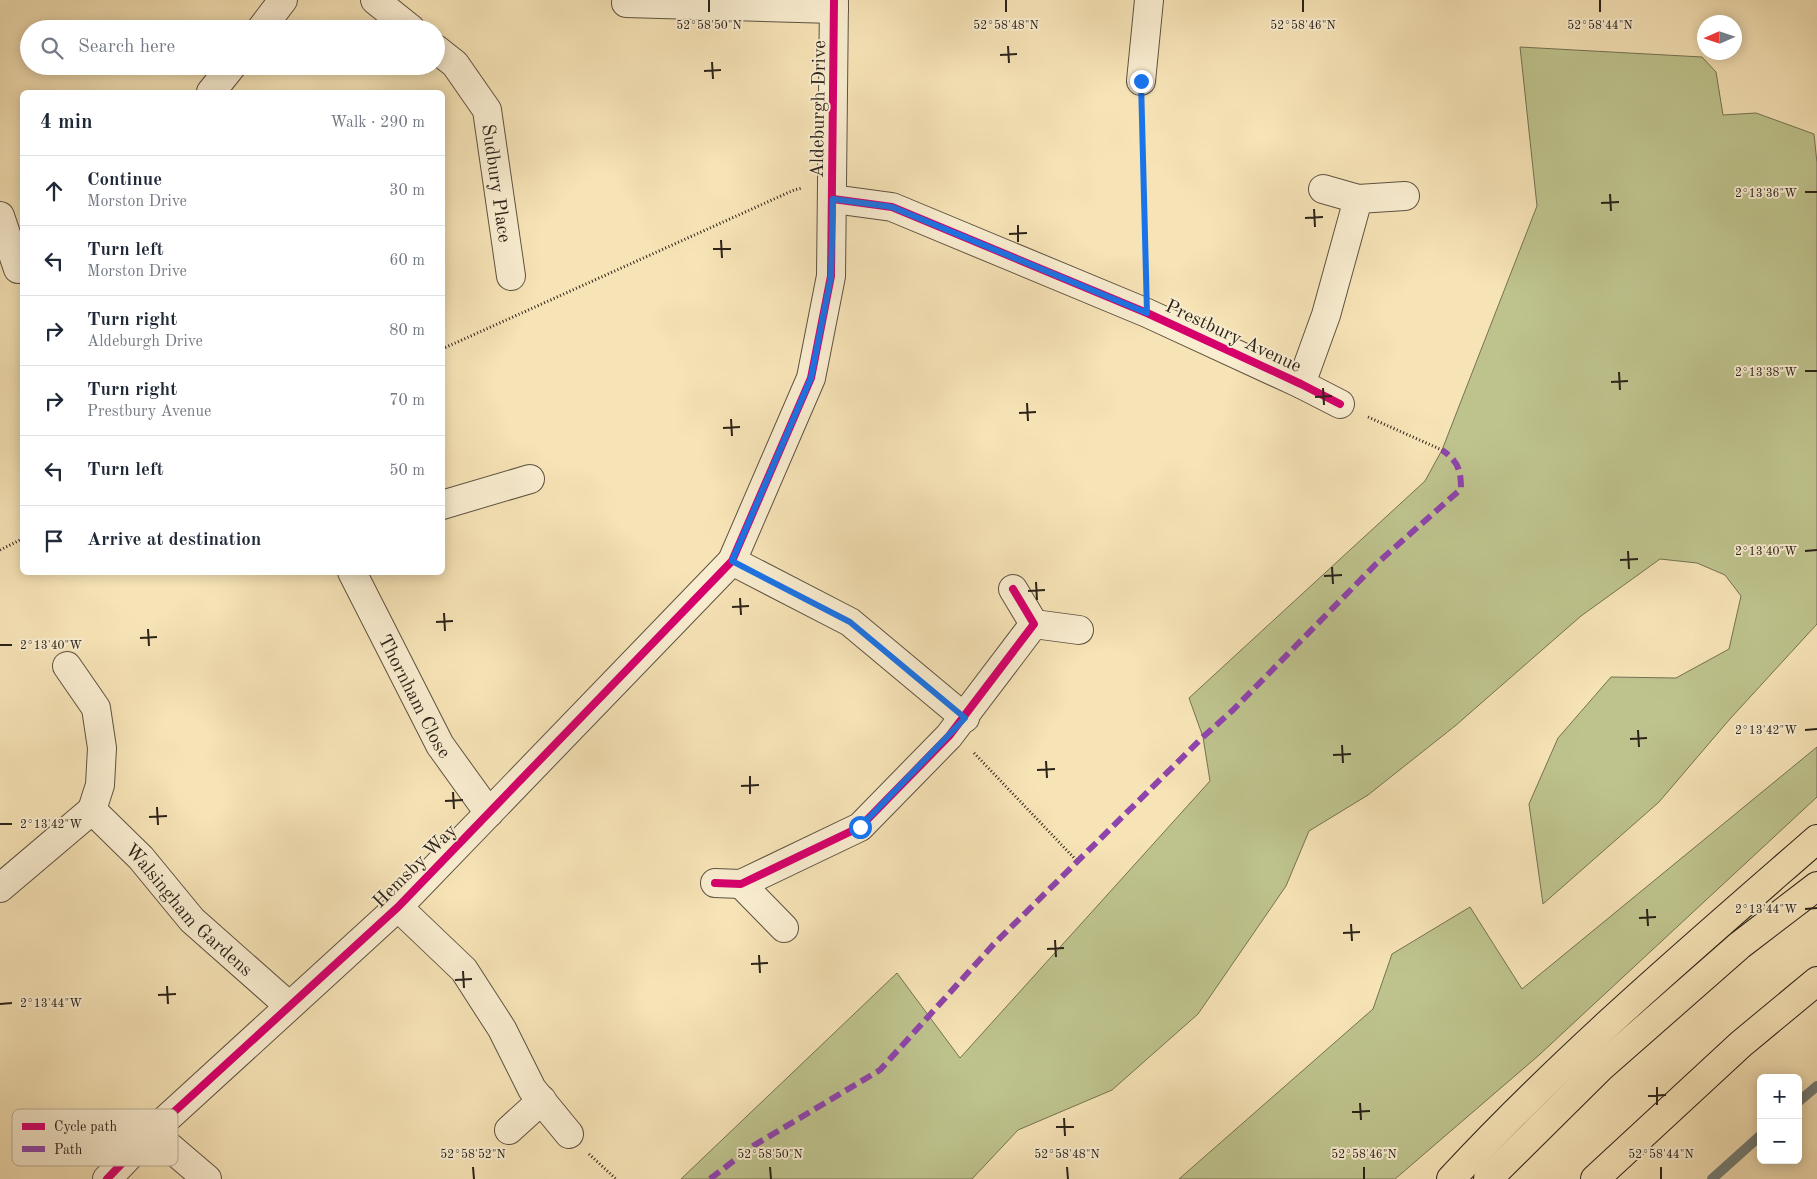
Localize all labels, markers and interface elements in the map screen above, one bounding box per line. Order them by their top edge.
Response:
north arrow [1697,15,1742,60]
text: 52°58'50"N [676,19,742,32]
text: 52°58'48"N [973,19,1039,32]
text: 52°58'46"N [1270,19,1336,32]
text: 52°58'44"N [1567,19,1633,32]
search box [20,20,445,75]
icon: search [38,34,66,62]
text: Search here [78,38,175,57]
street label: Aldeburgh Drive [809,40,830,178]
route end [1130,70,1153,93]
text: 4 min [40,112,93,133]
text: Walk · 290 m [330,115,425,131]
street label: Sudbury Place [477,123,513,244]
text: Continue [87,171,162,190]
icon: ahead [40,177,68,205]
text: 30 m [389,183,425,199]
text: 2°13'36"W [1735,188,1797,200]
text: Morston Drive [87,194,187,210]
text: Turn left [87,241,164,260]
icon: left [40,247,68,275]
text: 60 m [389,253,425,269]
text: Morston Drive [87,264,187,280]
street label: Prestbury Avenue [1162,297,1304,377]
text: Turn right [87,311,177,330]
icon: right [40,317,68,345]
text: 80 m [389,323,425,339]
text: Aldeburgh Drive [87,334,203,350]
text: 2°13'38"W [1735,367,1797,379]
text: Turn right [87,381,177,400]
icon: right [40,387,68,415]
text: 70 m [389,393,425,409]
text: Prestbury Avenue [87,404,211,420]
icon: left [40,457,68,485]
text: Turn left [87,461,164,480]
text: 50 m [389,463,425,479]
icon: arrive [40,527,68,555]
text: Arrive at destination [87,531,261,550]
text: 2°13'40"W [1735,546,1797,558]
street label: Thornham Close [374,632,453,762]
text: 2°13'40"W [20,640,82,652]
text: 2°13'42"W [1735,725,1797,737]
route start [849,816,872,839]
text: 2°13'42"W [20,819,82,831]
street label: Hemsby Way [370,821,461,912]
street label: Walsingham Gardens [120,841,255,981]
text: 2°13'44"W [1735,904,1797,916]
text: 2°13'44"W [20,998,82,1010]
map controls [1757,1074,1802,1164]
button: + [1757,1074,1802,1119]
legend [12,1109,178,1166]
button: − [1757,1119,1802,1164]
text: Cycle path [54,1120,117,1134]
text: Path [54,1143,83,1157]
text: 52°58'52"N [440,1148,506,1161]
text: 52°58'50"N [737,1148,803,1161]
text: 52°58'48"N [1034,1148,1100,1161]
text: 52°58'46"N [1331,1148,1397,1161]
text: 52°58'44"N [1628,1148,1694,1161]

